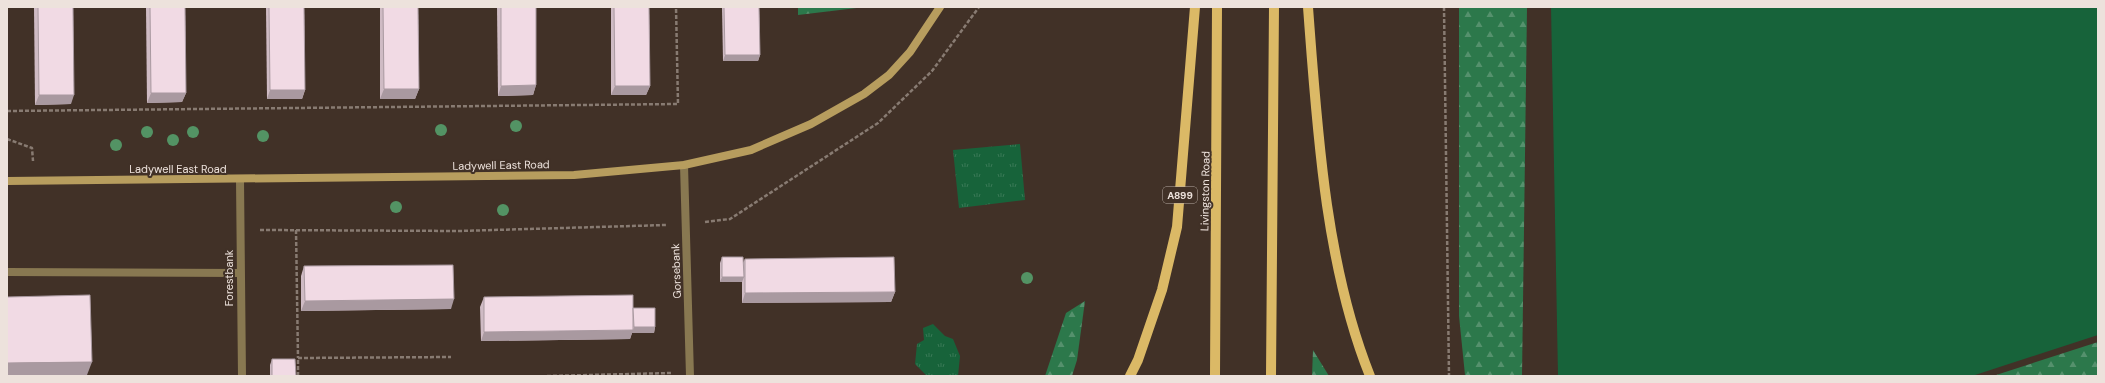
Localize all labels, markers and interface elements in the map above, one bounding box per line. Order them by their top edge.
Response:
street label: Livingston Road [1197,151,1213,231]
street label: Ladywell East Road [452,157,550,173]
street label: Ladywell East Road [129,162,227,176]
road number: A899 [1163,187,1197,203]
street label: Gorsebank [668,243,684,299]
street label: Forestbank [222,249,236,306]

